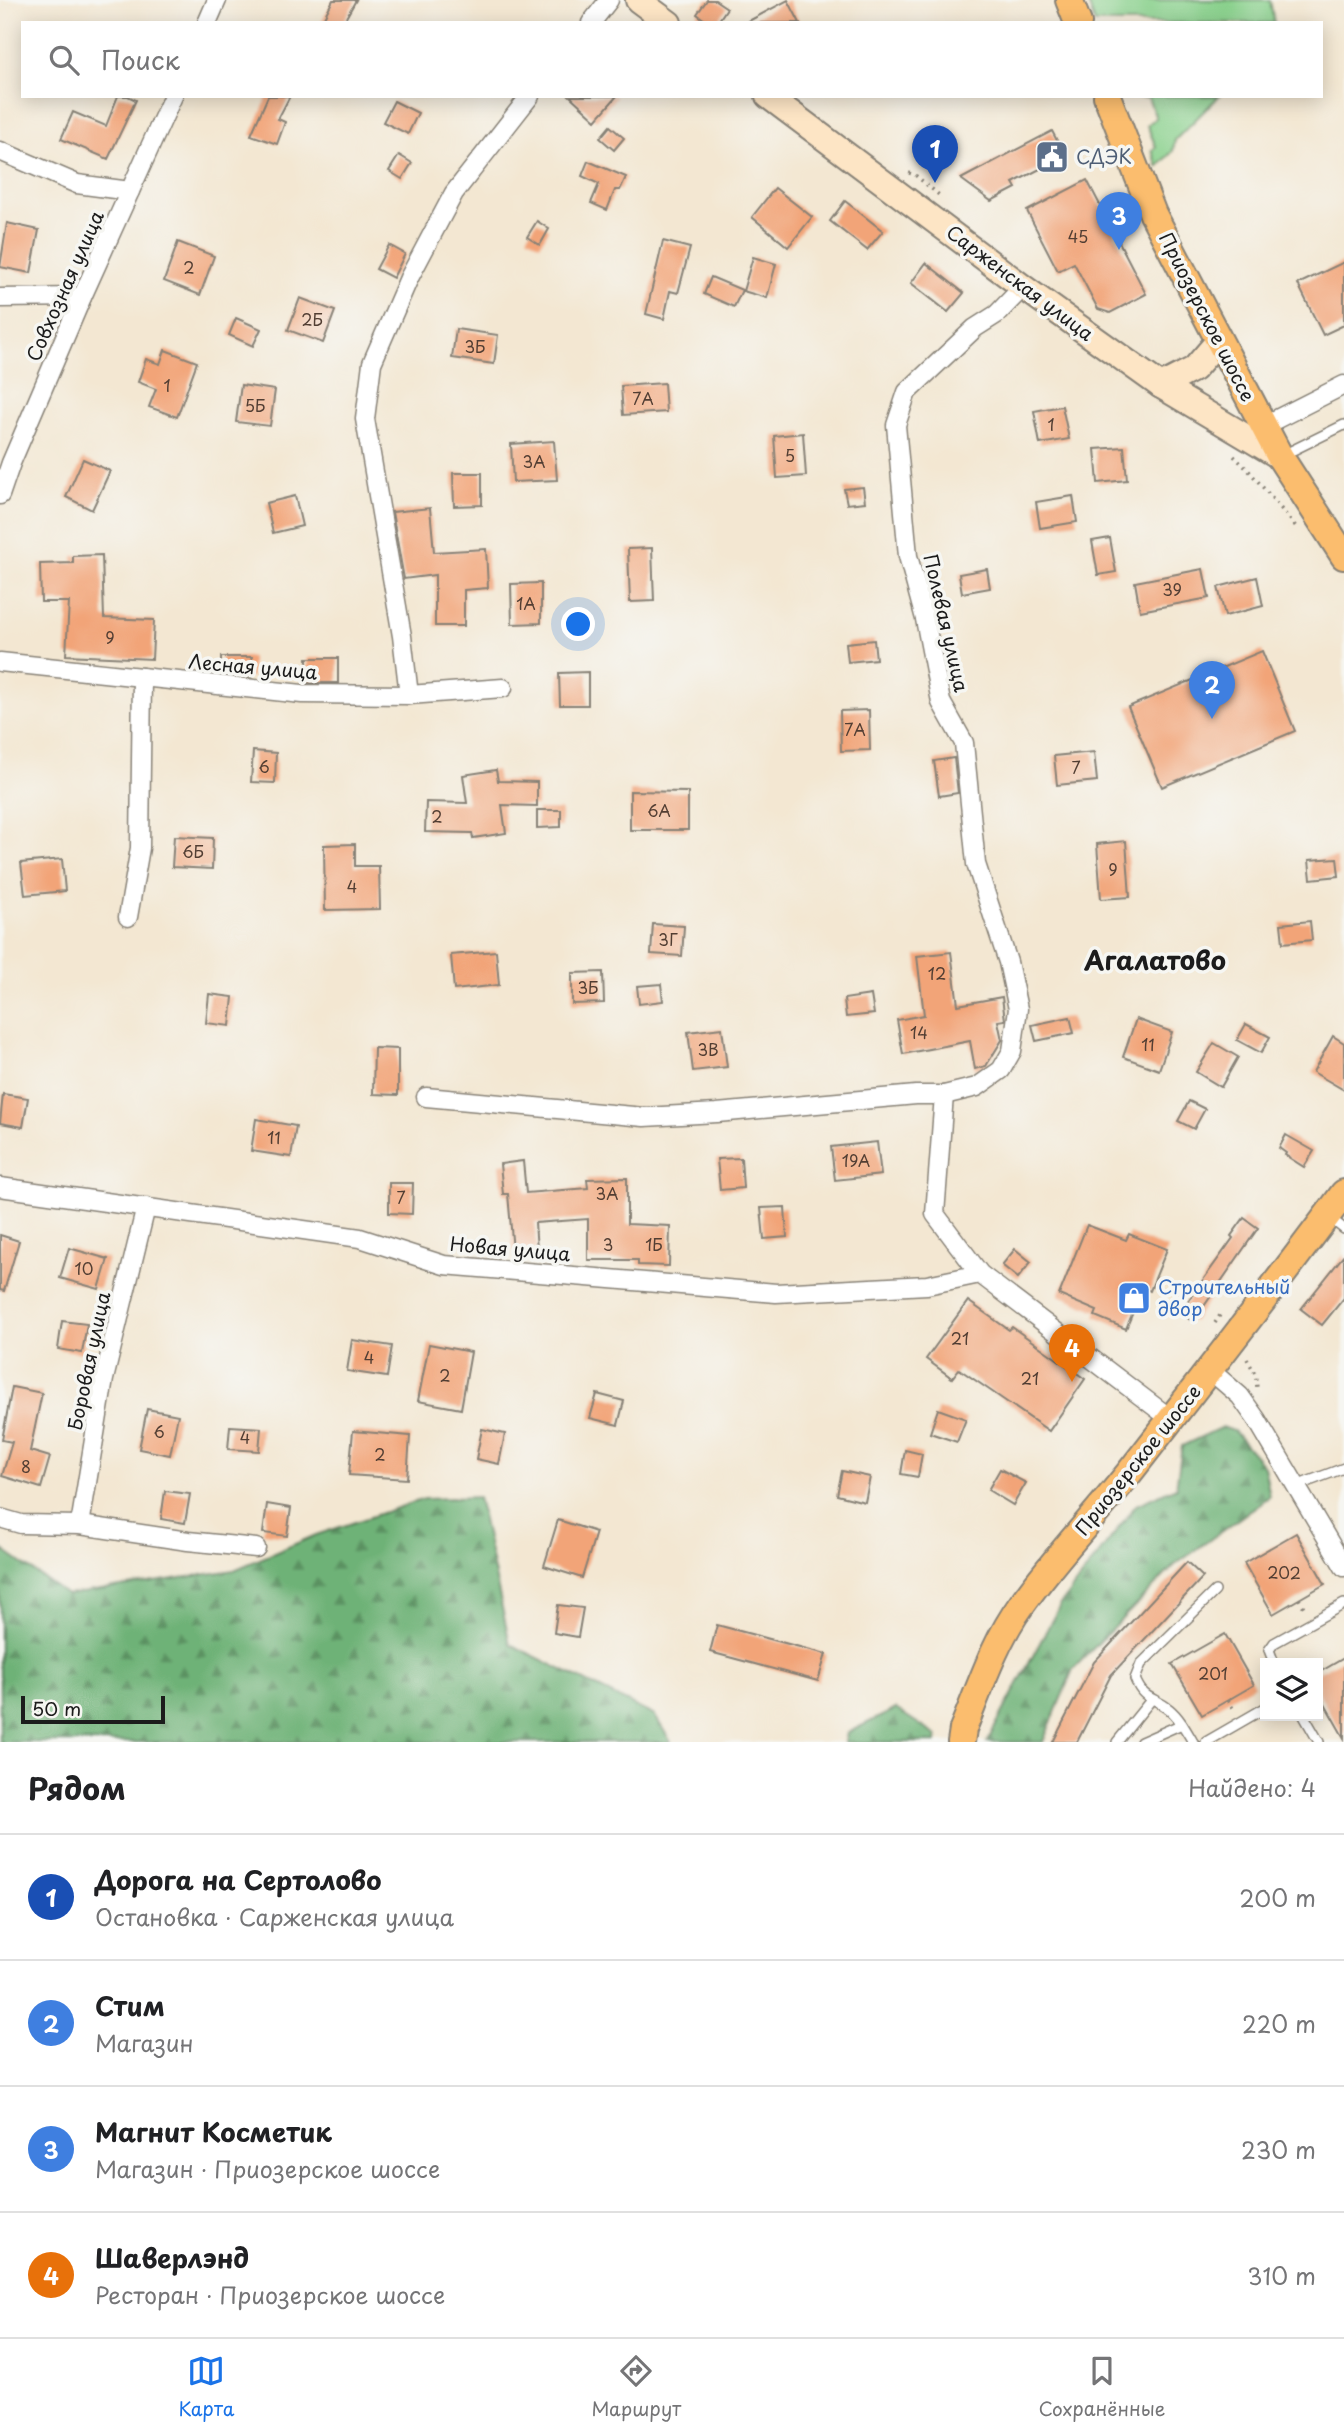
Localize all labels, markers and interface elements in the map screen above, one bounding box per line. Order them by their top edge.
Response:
search box [21,21,1323,98]
text: Поиск [101,40,180,79]
icon: search [45,41,83,79]
pin: 1 [912,125,958,183]
public building icon: СДЭК [1033,138,1071,176]
place label: СДЭК [1076,142,1132,170]
pin: 3 [1096,192,1142,250]
street label: Совхозная улица [18,206,110,365]
street label: Сарженская улица [941,218,1100,347]
house number: 45 [1068,224,1088,248]
street label: Приозерское шоссе [1153,227,1263,406]
house number: 2 [183,255,195,279]
house number: 2Б [301,307,323,331]
house number: 3Б [465,334,485,358]
house number: 1 [163,373,171,397]
house number: 7А [632,386,654,410]
house number: 5Б [245,393,265,417]
house number: 1 [1047,412,1055,436]
house number: 5 [785,443,795,467]
house number: 3А [523,449,545,473]
street label: Полевая улица [918,551,976,694]
house number: 39 [1162,577,1182,601]
house number: 1А [516,591,536,615]
your location [561,607,595,641]
house number: 9 [105,625,115,649]
street label: Лесная улица [188,646,319,686]
pin: 2 [1189,661,1235,719]
house number: 7А [844,717,866,741]
house number: 6 [258,754,270,778]
house number: 7 [1071,755,1081,779]
house number: 6А [647,798,671,822]
house number: 2 [431,804,443,828]
house number: 6Б [182,839,204,863]
house number: 9 [1108,857,1118,881]
house number: 4 [347,874,357,898]
house number: 3Г [658,927,678,951]
district label: Агалатово [1083,940,1226,979]
house number: 12 [928,961,946,985]
house number: 3Б [578,975,598,999]
house number: 14 [910,1020,928,1044]
house number: 11 [1141,1032,1155,1056]
house number: 3В [697,1037,719,1061]
house number: 11 [267,1125,281,1149]
house number: 19А [842,1148,870,1172]
house number: 3А [596,1181,618,1205]
house number: 7 [396,1185,406,1209]
street label: Новая улица [449,1229,572,1267]
house number: 3 [603,1232,613,1256]
house number: 1Б [645,1232,663,1256]
house number: 10 [75,1256,93,1280]
place label: Строительный двор [1158,1272,1290,1322]
shop icon: Строительный двор [1115,1279,1153,1317]
street label: Боровая улица [60,1289,116,1433]
pin: 4 [1049,1324,1095,1382]
house number: 21 [951,1326,969,1350]
house number: 4 [364,1345,374,1369]
house number: 2 [439,1363,451,1387]
house number: 21 [1021,1366,1039,1390]
street label: Приозерское шоссе [1068,1378,1207,1541]
house number: 6 [153,1419,165,1443]
house number: 4 [240,1425,250,1449]
house number: 2 [374,1442,386,1466]
house number: 8 [21,1454,31,1478]
house number: 202 [1267,1560,1301,1584]
map controls [1260,1658,1323,1721]
button: layers [1260,1658,1323,1721]
house number: 201 [1198,1661,1228,1685]
scale bar [21,1693,164,1725]
text: 50 m [32,1694,81,1722]
text: Рядом [28,1765,126,1810]
text: Найдено: 4 [1188,1770,1316,1805]
text: Дорога на Сертолово [95,1860,382,1899]
text: 1 [46,1880,57,1915]
text: 200 m [1239,1880,1316,1915]
text: Остановка · Сарженская улица [95,1899,454,1934]
text: Стим [95,1986,165,2025]
text: 2 [43,2006,59,2041]
text: 220 m [1242,2006,1316,2041]
text: Магазин [95,2025,194,2060]
text: Магнит Косметик [95,2112,332,2151]
text: 3 [43,2132,59,2167]
text: 230 m [1241,2132,1316,2167]
text: Магазин · Приозерское шоссе [95,2151,440,2186]
text: Шаверлэнд [95,2238,249,2277]
text: 4 [43,2258,59,2293]
text: 310 m [1247,2258,1316,2293]
text: Ресторан · Приозерское шоссе [95,2277,445,2312]
tab: Карта [179,2352,234,2422]
tab: Маршрут [591,2352,681,2422]
tab: Сохранённые [1038,2352,1165,2422]

